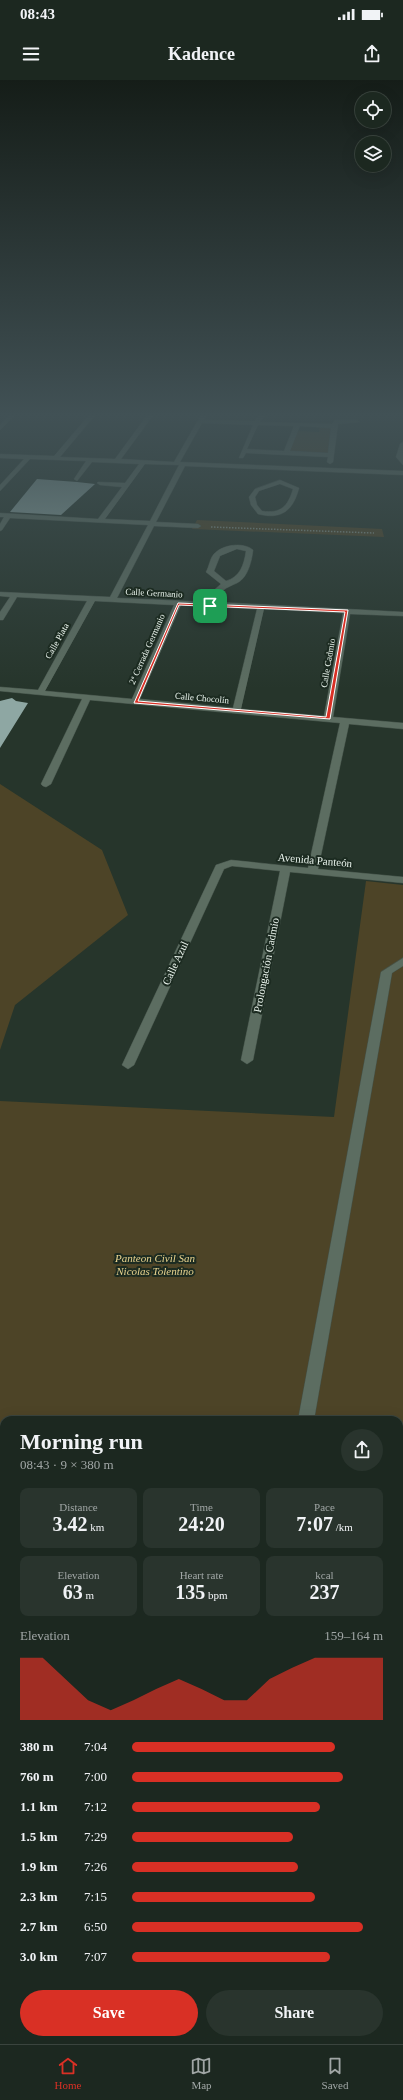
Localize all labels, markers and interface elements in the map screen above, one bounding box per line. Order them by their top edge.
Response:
text: 08:43 [20,6,55,22]
icon: menu [20,43,42,65]
icon: share [361,43,383,65]
text: Kadence [168,44,235,64]
map controls [355,92,391,172]
button: locate [355,92,391,128]
button: layers [355,136,391,172]
street label: Calle Germanio [125,587,183,600]
pin [193,589,227,623]
icon: arrive [199,595,221,617]
street label: 2ª Cerrada Germanio [127,612,167,686]
street label: Calle Plata [43,621,71,661]
street label: Calle Cadmio [319,637,337,688]
street label: Calle Chocolín [175,691,230,705]
street label: Avenida Panteón [277,851,353,869]
street label: Prolongación Cadmio [251,916,281,1013]
street label: Calle Azul [160,939,190,987]
park label: Panteon Civil San Nicolas Tolentino [114,1252,196,1277]
text: Morning run [20,1429,143,1454]
button: share [341,1429,383,1471]
text: 08:43 · 9 × 380 m [20,1457,114,1472]
text: Distance [59,1501,98,1513]
text: Time [190,1501,213,1513]
text: Pace [314,1501,335,1513]
text: 3.42 [53,1513,88,1535]
text: 24:20 [178,1513,225,1535]
text: 7:07 [296,1513,333,1535]
text: km [88,1521,104,1533]
text: /km [333,1521,353,1533]
text: Elevation [57,1569,100,1581]
text: Heart rate [180,1569,223,1581]
text: kcal [315,1569,334,1581]
text: 63 [63,1581,83,1603]
text: 135 [175,1581,205,1603]
text: 237 [310,1581,340,1603]
text: m [83,1589,94,1601]
text: bpm [205,1589,228,1601]
text: Elevation [20,1628,70,1643]
text: 159–164 m [324,1628,383,1643]
text: 380 m [20,1739,54,1754]
text: 7:04 [84,1739,107,1754]
text: 760 m [20,1769,54,1784]
text: 7:00 [84,1769,107,1784]
text: 1.1 km [20,1799,58,1814]
text: 7:12 [84,1799,107,1814]
text: 1.5 km [20,1829,58,1844]
text: 7:29 [84,1829,107,1844]
text: 1.9 km [20,1859,58,1874]
text: 7:26 [84,1859,107,1874]
text: 2.3 km [20,1889,58,1904]
text: 7:15 [84,1889,107,1904]
text: 2.7 km [20,1919,58,1934]
text: 6:50 [84,1919,107,1934]
text: 3.0 km [20,1949,58,1964]
text: 7:07 [84,1949,107,1964]
button: Save [20,1990,198,2036]
button: Share [206,1990,383,2036]
tab: Home [55,2055,81,2091]
tab: Map [190,2055,212,2091]
tab: Saved [322,2055,348,2091]

